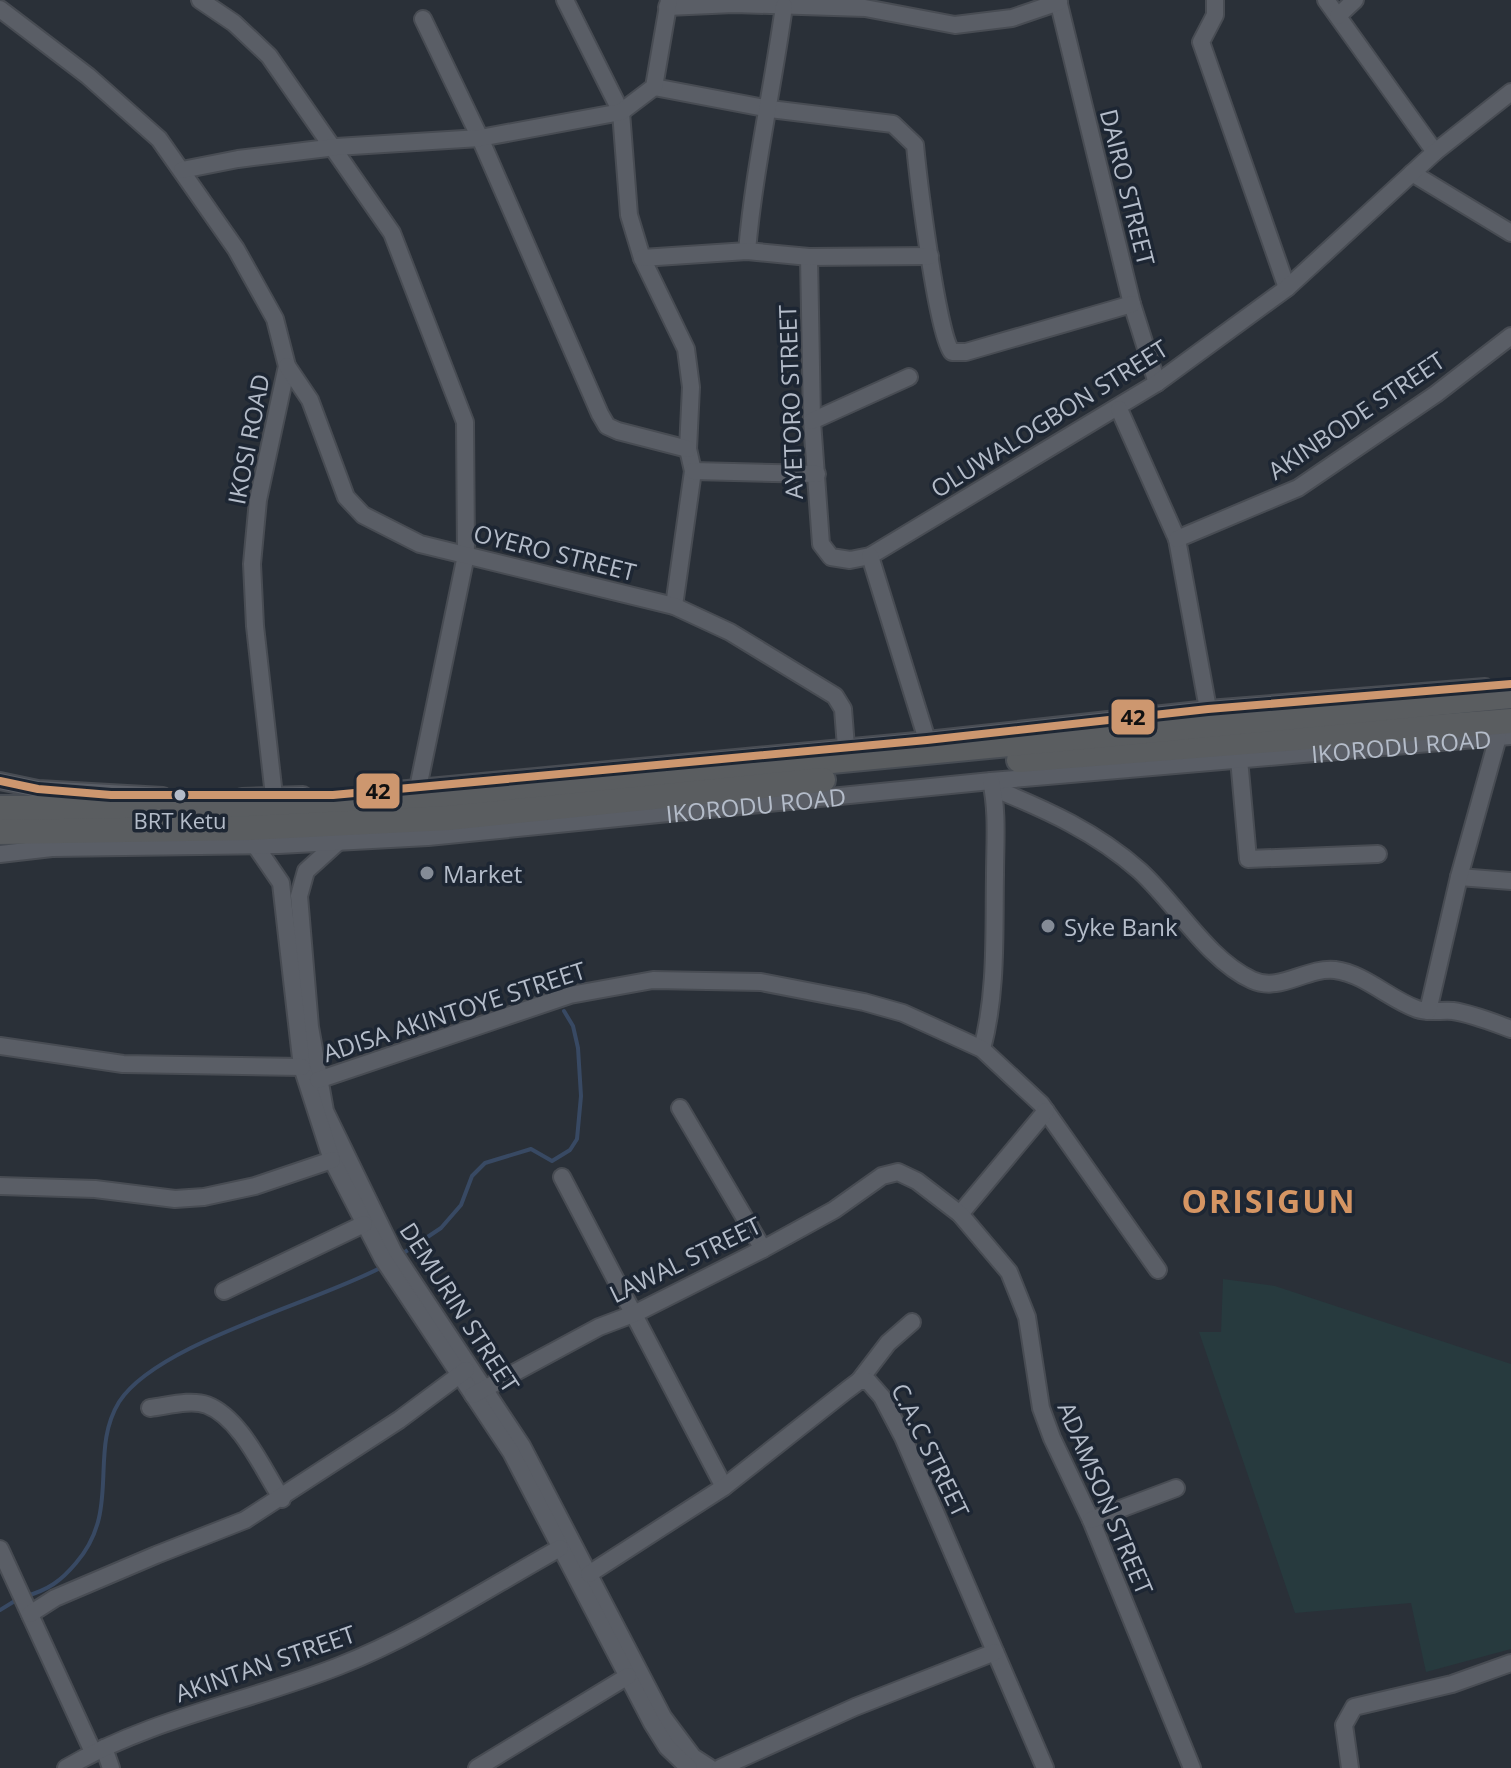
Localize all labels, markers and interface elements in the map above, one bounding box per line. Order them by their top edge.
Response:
street label: DAIRO STREET [1093,105,1163,269]
street label: AYETORO STREET [770,304,810,500]
street label: OLUWALOGBON STREET [924,331,1174,505]
street label: AKINBODE STREET [1261,343,1451,487]
street label: IKOSI ROAD [219,371,277,507]
street label: OYERO STREET [470,516,640,588]
line badge: 42 [1110,698,1156,736]
text: 42 [1120,701,1146,731]
street label: IKORODU ROAD [1310,721,1493,770]
line badge: 42 [355,772,401,810]
text: 42 [365,775,391,805]
street label: IKORODU ROAD [664,779,847,830]
marker: BRT Ketu [172,787,188,803]
place label: BRT Ketu [134,805,226,835]
place label: Market [443,857,522,890]
marker: Market [418,864,436,882]
place label: Syke Bank [1064,910,1178,943]
marker: Syke Bank [1039,917,1057,935]
street label: ADISA AKINTOYE STREET [318,953,590,1069]
district label: ORISIGUN [1182,1179,1356,1222]
street label: LAWAL STREET [604,1208,766,1310]
street label: DEMURIN STREET [393,1216,527,1398]
street label: C.A.C STREET [884,1377,978,1523]
street label: ADAMSON STREET [1050,1396,1162,1600]
street label: AKINTAN STREET [171,1617,359,1709]

